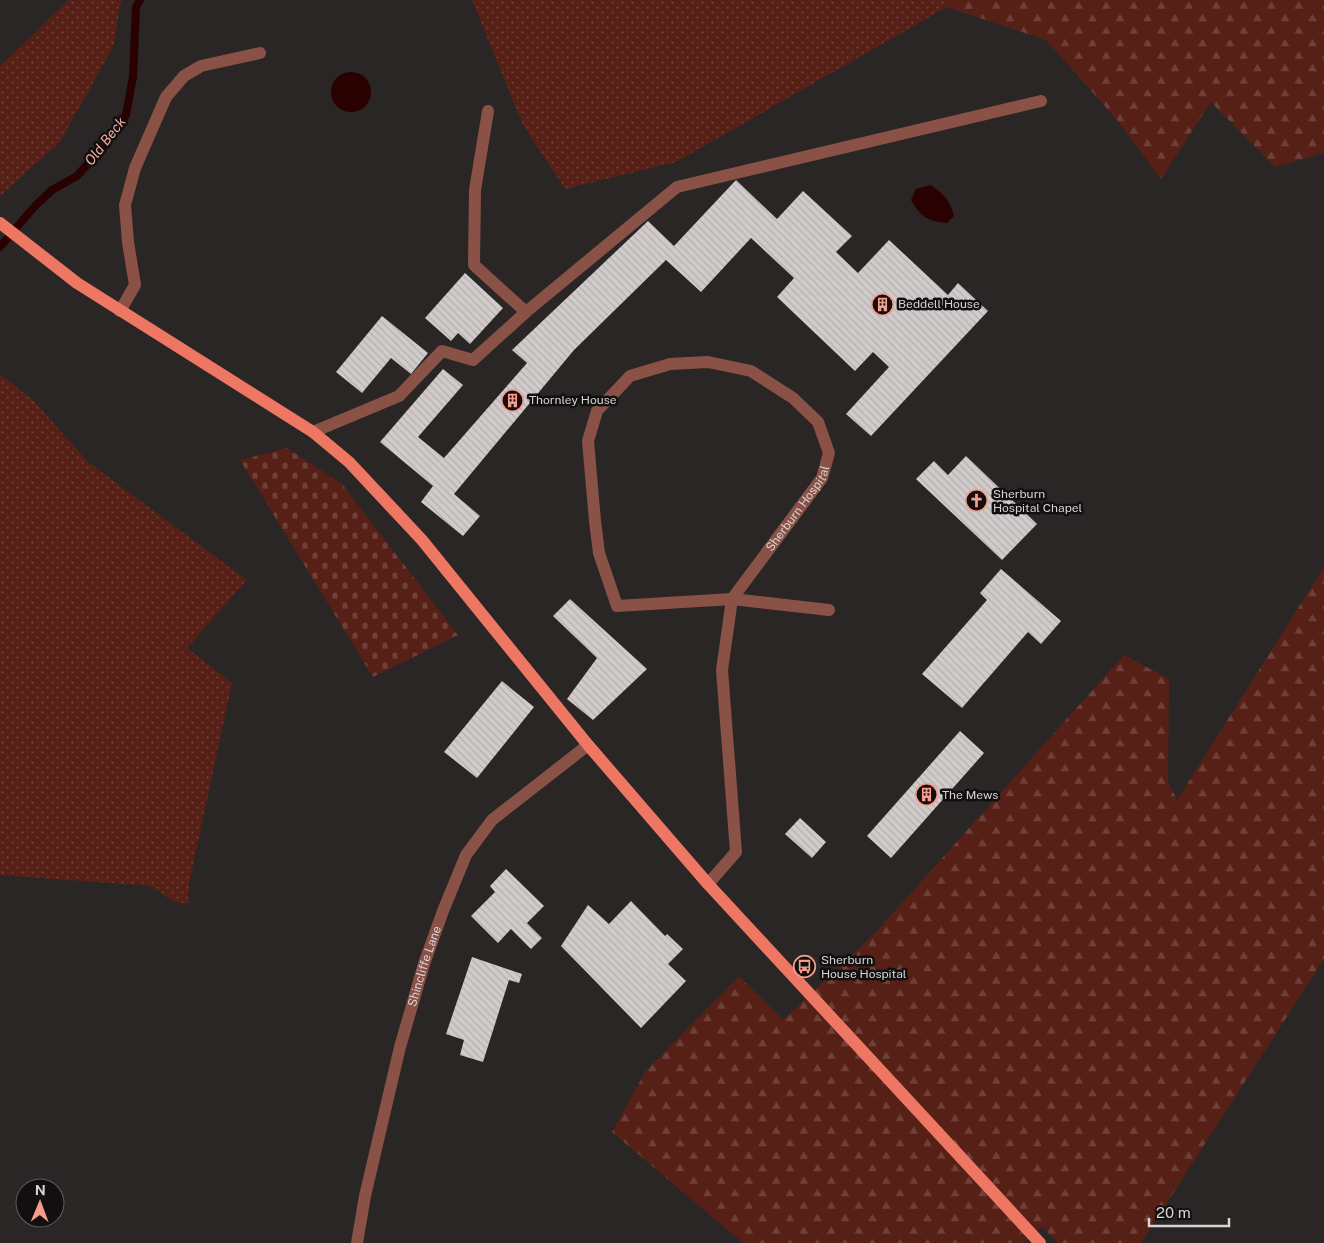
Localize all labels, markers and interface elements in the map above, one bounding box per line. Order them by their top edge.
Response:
water label: Old Beck [81,113,129,168]
building icon: Beddell House [870,292,894,316]
place label: Beddell House [898,297,980,311]
building icon: Thornley House [501,388,525,412]
place label: Thornley House [529,393,617,407]
street label: Sherburn Hospital [763,464,832,554]
place label: Sherburn Hospital Chapel [993,487,1083,515]
church icon: Sherburn Hospital Chapel [965,489,989,513]
building icon: The Mews [914,783,938,807]
place label: The Mews [942,788,998,802]
street label: Shincliffe Lane [405,924,444,1008]
place label: Sherburn House Hospital [821,953,907,981]
bus stop icon: Sherburn House Hospital [793,955,817,979]
north arrow [15,1178,65,1228]
text: N [35,1182,46,1198]
scale bar [1149,1196,1229,1228]
text: 20 m [1156,1204,1191,1221]

